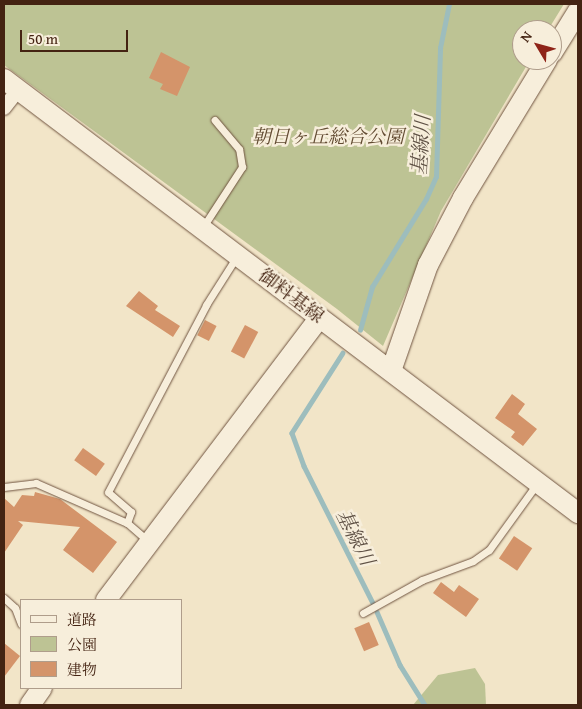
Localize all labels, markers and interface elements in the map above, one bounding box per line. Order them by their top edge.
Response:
scale bar [22,20,130,52]
north arrow [512,20,562,70]
text: N [515,27,537,46]
text: 50 m [28,28,58,49]
water label: 基線川 [406,114,434,176]
park label: 朝日ヶ丘総合公園 [252,126,404,148]
street label: 御料基線 [254,264,328,328]
water label: 基線川 [332,505,380,569]
legend [20,599,182,689]
text: 道路 [67,609,97,630]
text: 公園 [67,634,97,655]
text: 建物 [67,659,97,680]

